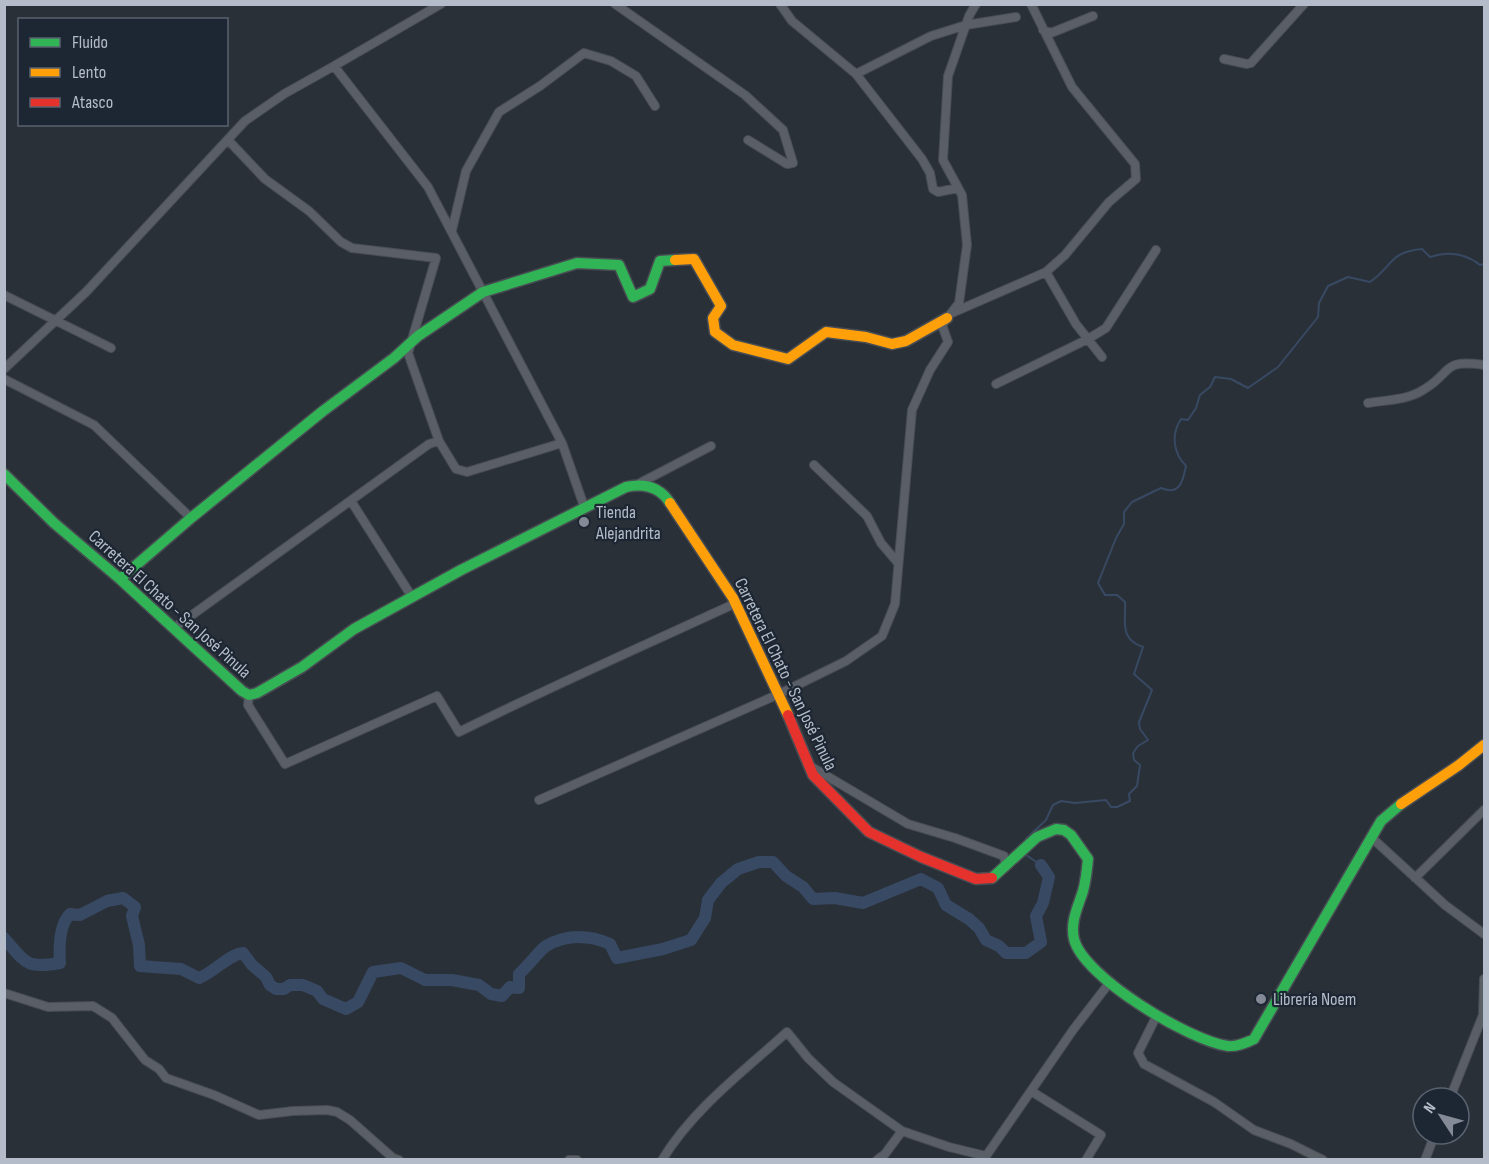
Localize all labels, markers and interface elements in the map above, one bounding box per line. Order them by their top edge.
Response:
legend [18,18,228,126]
text: Fluido [72,32,108,53]
text: Lento [72,62,106,83]
text: Atasco [71,92,113,113]
place label: Tienda Alejandrita [595,502,661,544]
marker: Tienda Alejandrita [577,515,591,529]
street label: Carretera El Chato - San José Pinula [84,526,255,683]
street label: Carretera El Chato - San José Pinula [730,575,841,774]
place label: Librería Noem [1273,989,1356,1010]
marker: Librería Noem [1254,992,1268,1006]
north arrow [1411,1086,1471,1146]
text: N [1420,1099,1440,1117]

